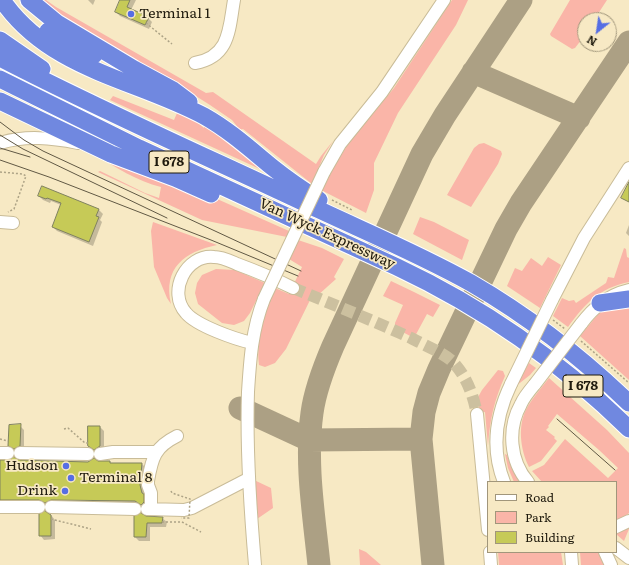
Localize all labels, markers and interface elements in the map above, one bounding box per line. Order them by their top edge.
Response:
place label: Terminal 1 [139,6,210,22]
marker: Terminal 1 [126,9,136,19]
north arrow [577,12,617,52]
text: N [584,32,600,51]
road number: I 678 [149,151,189,173]
street label: Van Wyck Expressway [256,195,398,273]
road number: I 678 [563,375,603,397]
place label: Hudson [5,458,58,474]
marker: Hudson [61,461,71,471]
place label: Terminal 8 [79,470,152,486]
marker: Terminal 8 [66,473,76,483]
legend [487,481,617,553]
place label: Drink [17,483,57,499]
marker: Drink [60,486,70,496]
text: Road [525,488,554,506]
text: Park [525,508,551,526]
text: Building [525,528,574,546]

